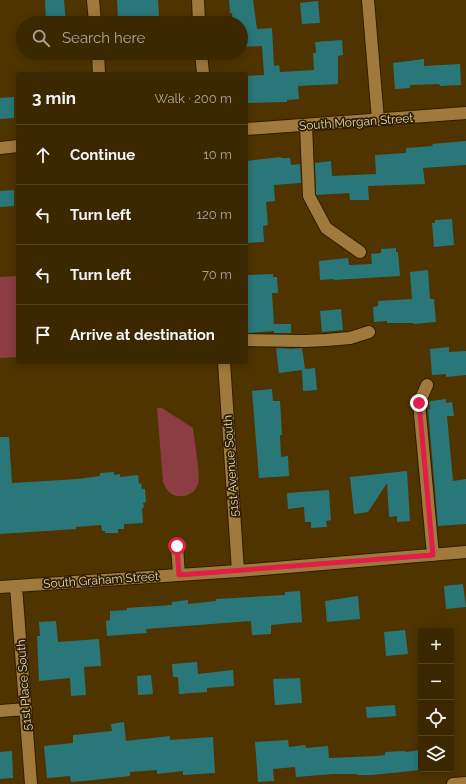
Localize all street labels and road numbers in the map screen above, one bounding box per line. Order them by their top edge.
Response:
street label: South Morgan Street [298,111,414,133]
street label: 51st Avenue South [220,415,242,517]
street label: South Graham Street [43,569,159,591]
street label: 51st Place South [14,639,34,731]

